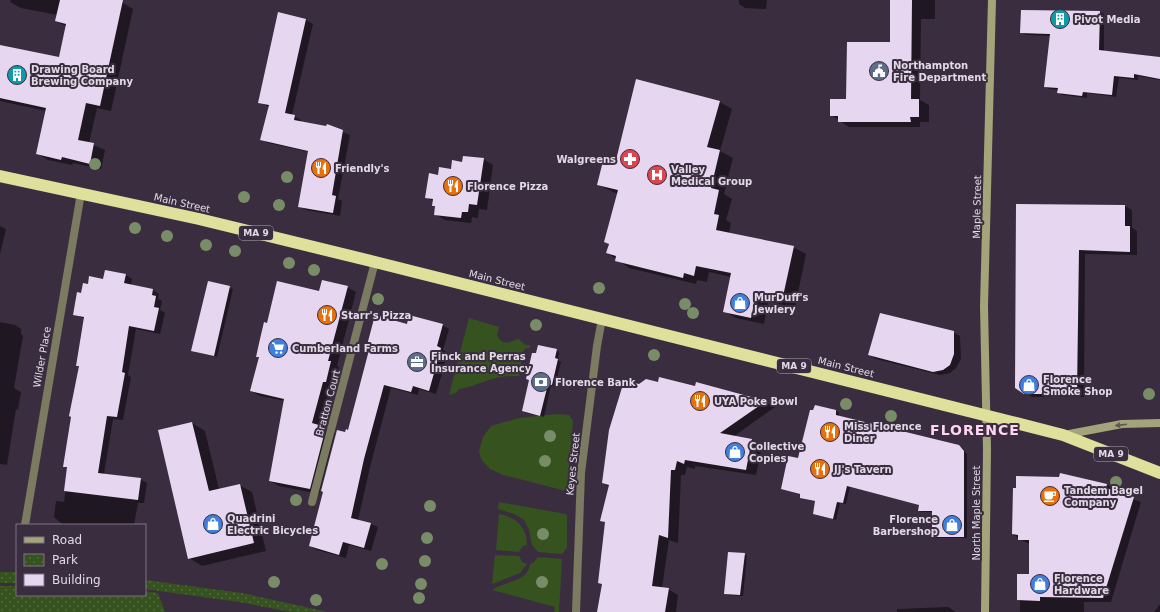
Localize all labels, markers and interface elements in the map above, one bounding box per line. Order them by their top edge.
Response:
building icon: Pivot Media [1049,8,1071,30]
place label: Pivot Media [1074,14,1140,25]
public building icon: Northampton Fire Department [868,60,890,82]
place label: Northampton Fire Department [893,60,986,83]
building icon: Drawing Board Brewing Company [6,64,28,86]
place label: Drawing Board Brewing Company [31,64,133,87]
pharmacy icon: Walgreens [619,148,641,170]
place label: Walgreens [556,154,616,165]
restaurant icon: Friendly's [310,157,332,179]
place label: Friendly's [335,163,390,174]
hospital icon: Valley Medical Group [646,164,668,186]
place label: Valley Medical Group [671,164,752,187]
restaurant icon: Florence Pizza [442,175,464,197]
street label: Maple Street [971,175,983,239]
place label: Florence Pizza [467,181,548,192]
street label: Main Street [153,191,211,215]
road number: MA 9 [239,226,273,240]
street label: Main Street [468,268,526,292]
shop icon: MurDuff's Jewlery [729,292,751,314]
place label: MurDuff's Jewlery [753,292,809,315]
restaurant icon: Starr's Pizza [316,304,338,326]
place label: Starr's Pizza [341,310,411,321]
street label: Wilder Place [31,326,53,388]
supermarket icon: Cumberland Farms [267,337,289,359]
place label: Cumberland Farms [292,343,398,354]
office icon: Finck and Perras Insurance Agency [406,351,428,373]
place label: Finck and Perras Insurance Agency [431,351,532,374]
street label: Main Street [817,355,875,379]
road number: MA 9 [777,359,811,373]
street label: Bratton Court [314,369,342,437]
bank icon: Florence Bank [530,371,552,393]
shop icon: Florence Smoke Shop [1018,374,1040,396]
place label: Florence Smoke Shop [1043,374,1113,397]
place label: Florence Bank [555,377,636,388]
restaurant icon: UYA Poke Bowl [689,390,711,412]
place label: UYA Poke Bowl [714,396,798,407]
restaurant icon: Miss Florence Diner [819,421,841,443]
place label: Miss Florence Diner [844,421,922,444]
one-way arrow [1115,421,1127,428]
district label: FLORENCE [930,422,1020,438]
street label: Keyes Street [564,432,582,496]
shop icon: Collective Copies [724,441,746,463]
place label: Collective Copies [749,441,805,464]
road number: MA 9 [1094,447,1128,461]
restaurant icon: JJ's Tavern [809,458,831,480]
place label: JJ's Tavern [833,464,892,475]
street label: North Maple Street [971,466,982,560]
cafe icon: Tandem Bagel Company [1039,485,1061,507]
place label: Tandem Bagel Company [1064,485,1143,508]
shop icon: Quadrini Electric Bicycles [202,513,224,535]
place label: Quadrini Electric Bicycles [227,513,318,536]
place label: Florence Barbershop [873,514,938,537]
shop icon: Florence Barbershop [941,514,963,536]
legend [16,524,146,596]
text: Road [52,533,82,547]
text: Park [52,553,78,567]
text: Building [52,573,101,587]
shop icon: Florence Hardware [1029,573,1051,595]
place label: Florence Hardware [1054,573,1109,596]

